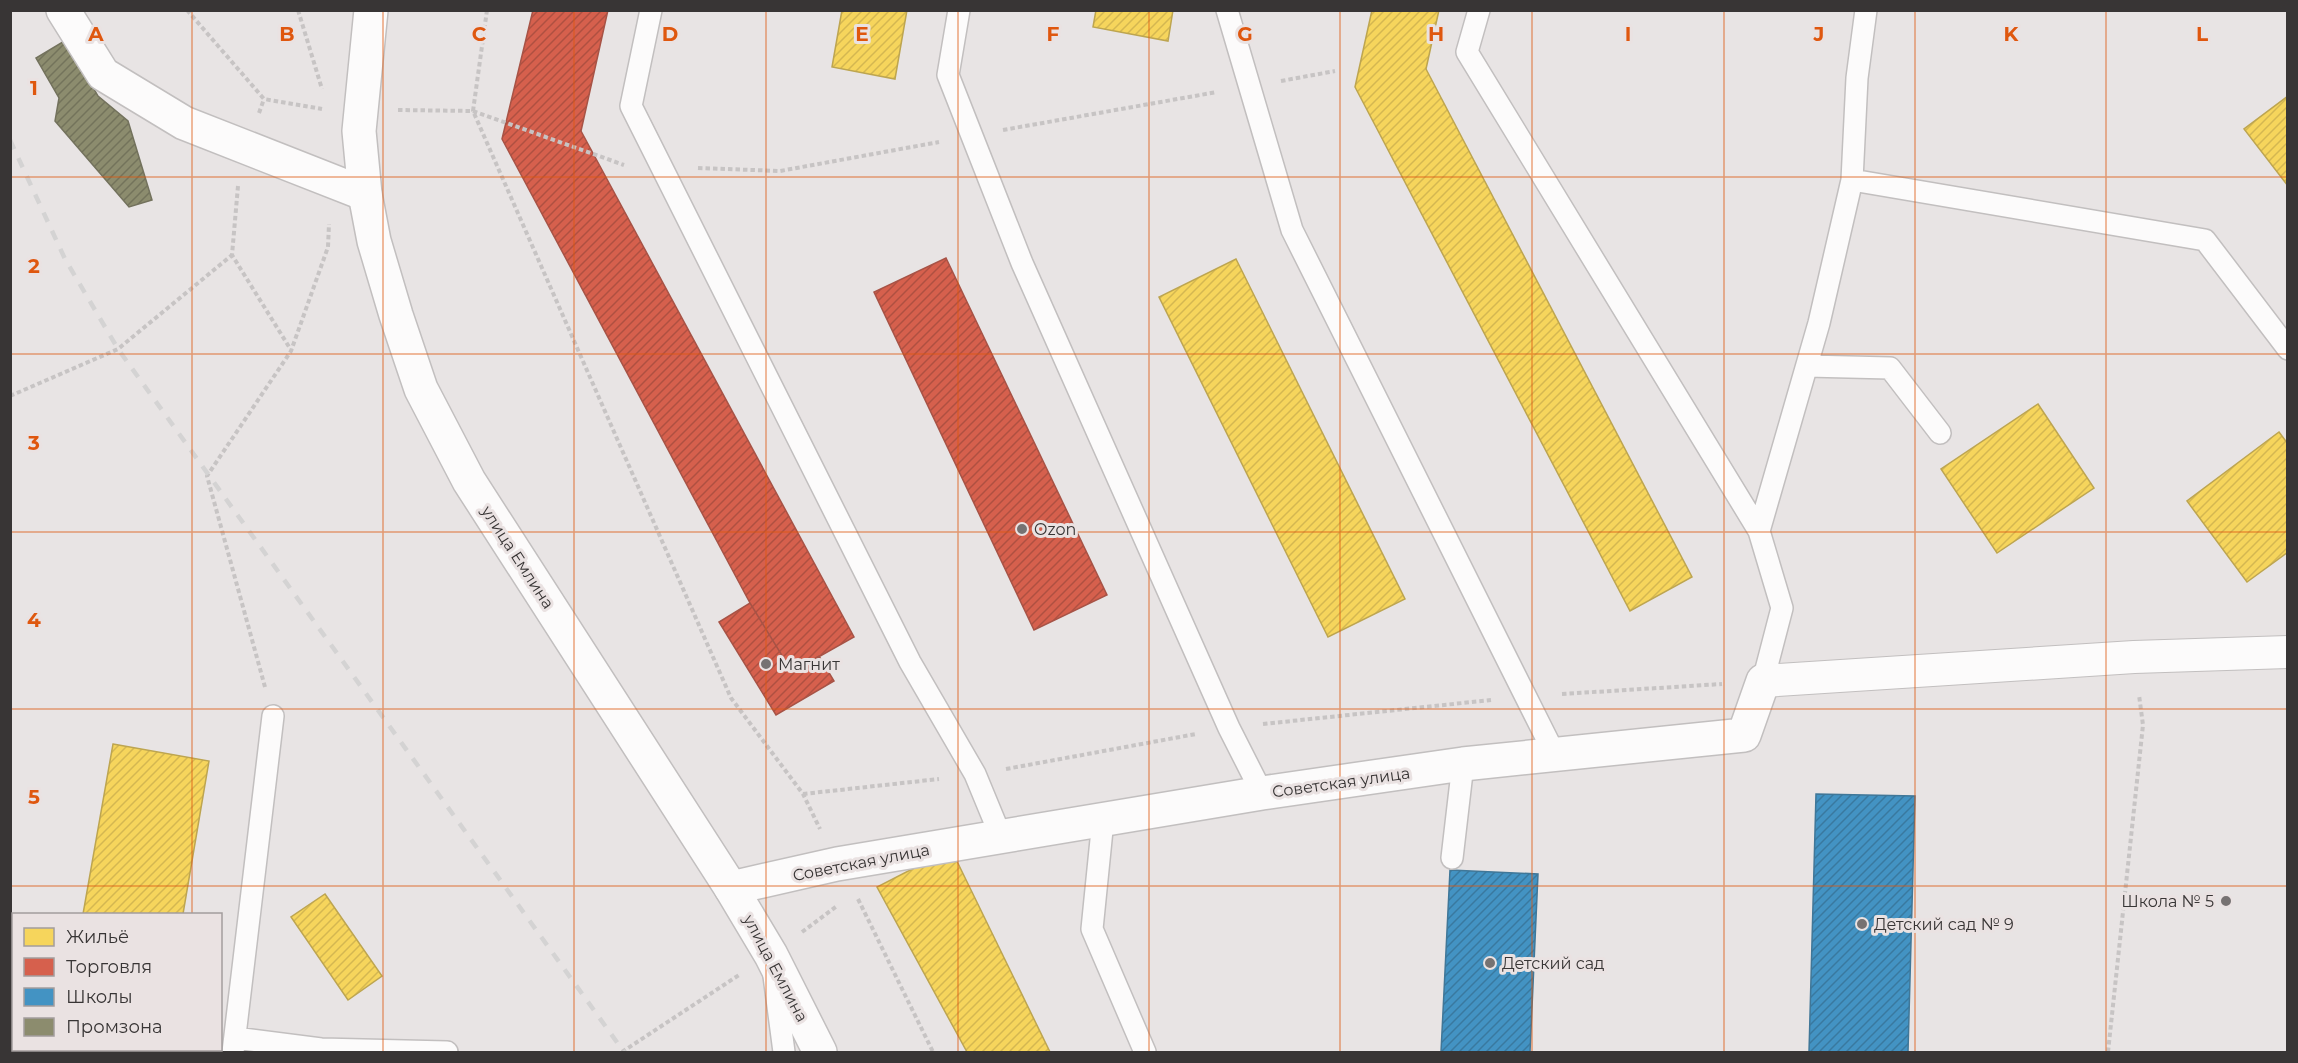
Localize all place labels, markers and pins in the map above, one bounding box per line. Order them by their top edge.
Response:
place label: Ozon [1034,520,1076,539]
marker: Ozon [1015,522,1029,536]
place label: Магнит [778,655,840,674]
marker: Магнит [759,657,773,671]
place label: Школа № 5 [2121,892,2214,911]
marker: Школа № 5 [2219,894,2233,908]
place label: Детский сад № 9 [1874,915,2014,934]
marker: Детский сад № 9 [1855,917,1869,931]
place label: Детский сад [1502,954,1604,973]
marker: Детский сад [1483,956,1497,970]

